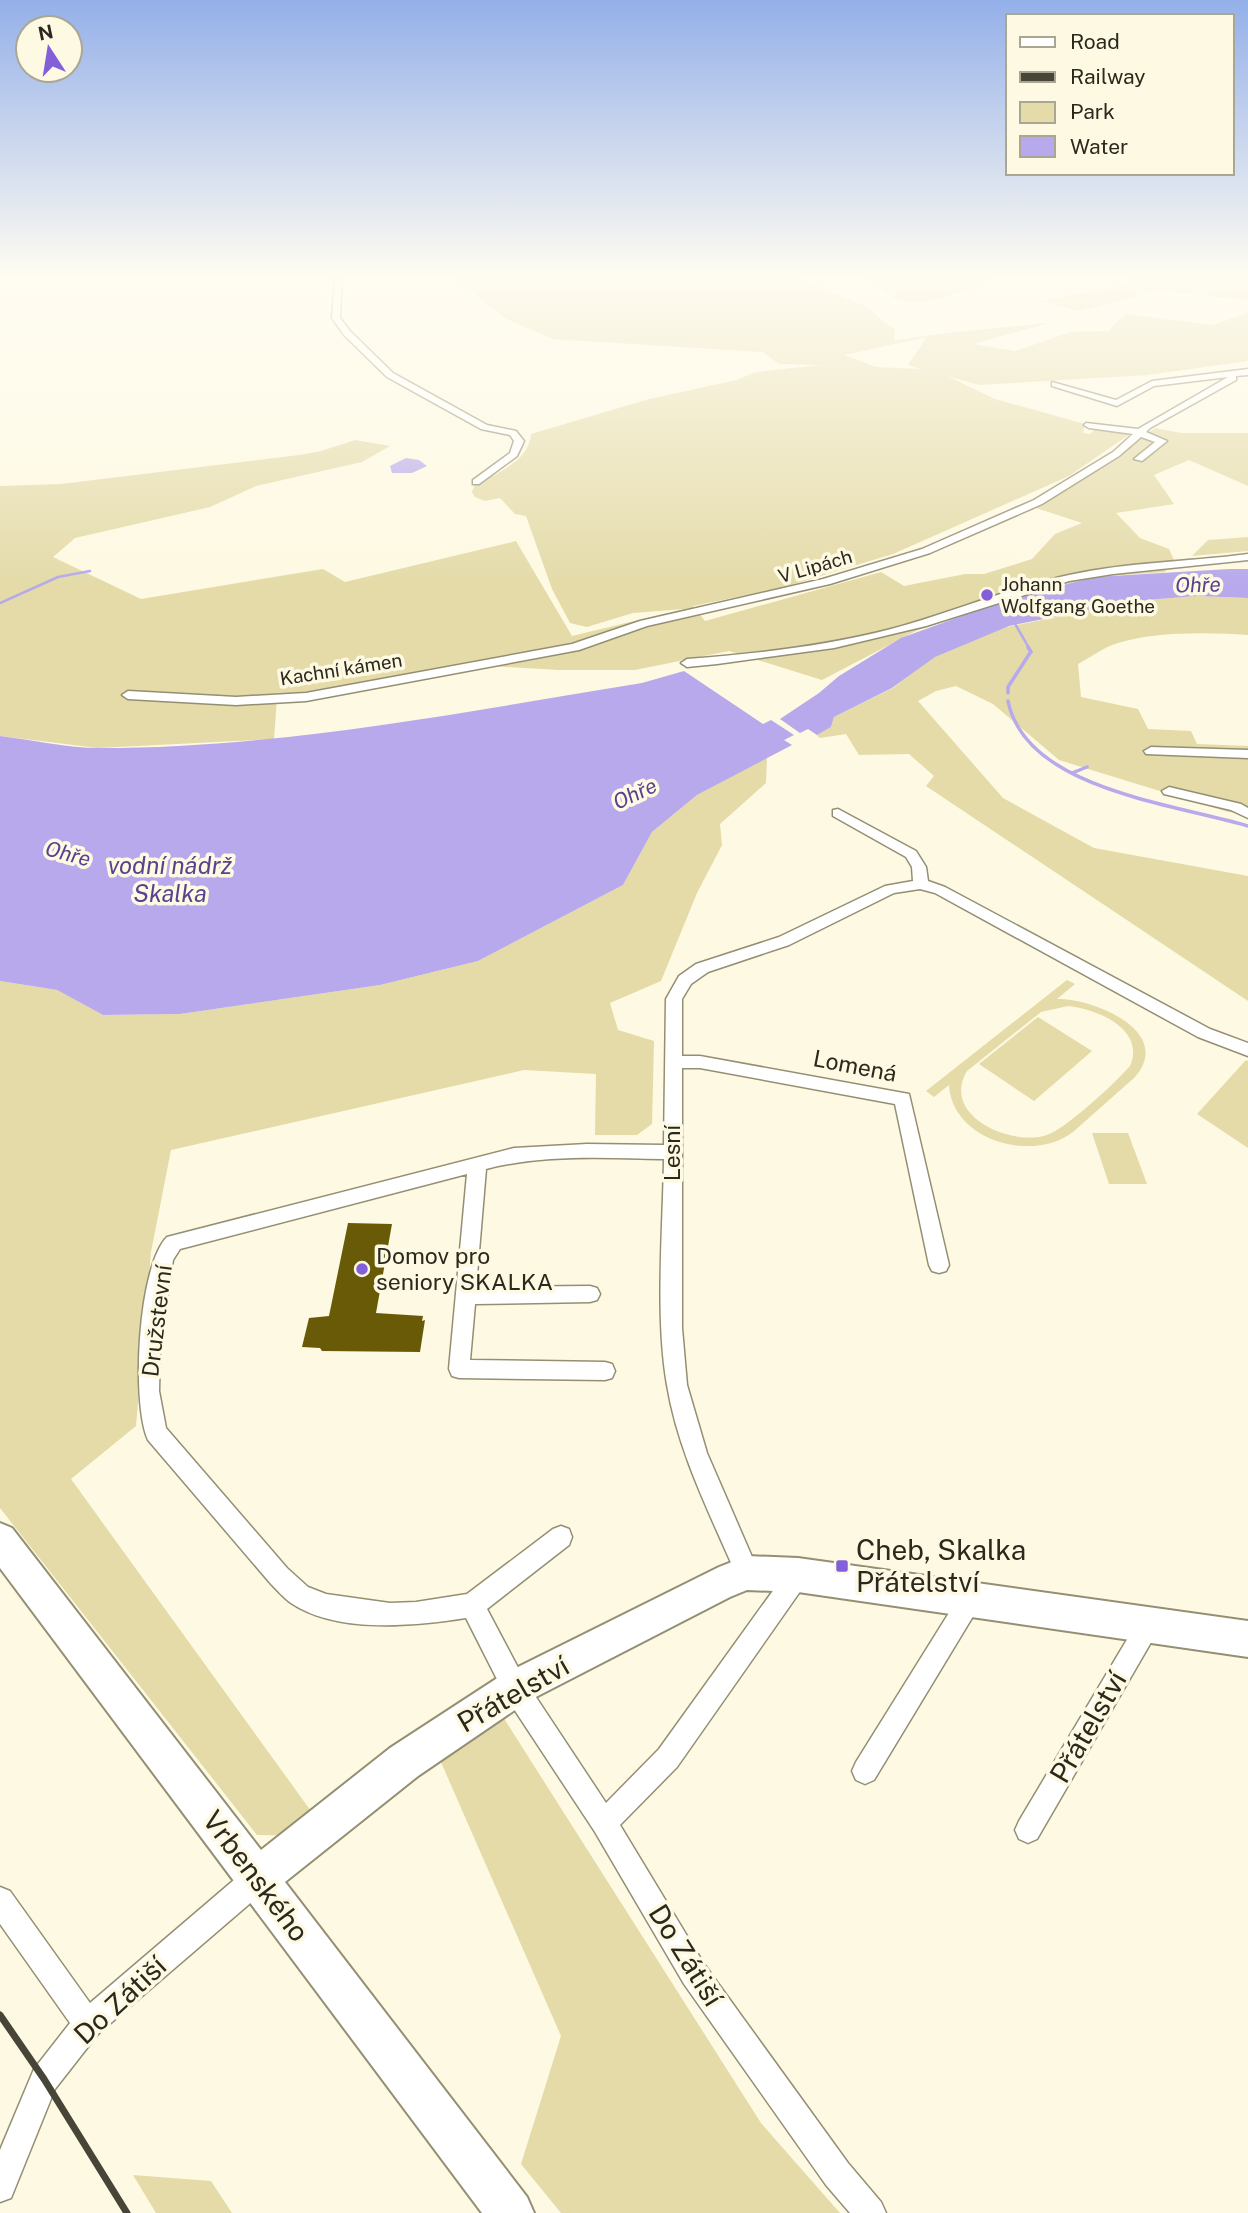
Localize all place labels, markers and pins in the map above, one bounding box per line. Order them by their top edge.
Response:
place label: Johann Wolfgang Goethe [1001,573,1155,617]
marker: Johann Wolfgang Goethe [979,587,995,603]
place label: Domov pro seniory SKALKA [376,1242,553,1295]
marker: Domov pro seniory SKALKA [354,1261,370,1277]
place label: Cheb, Skalka Přátelství [856,1533,1026,1598]
marker: Cheb, Skalka Přátelství [834,1558,850,1574]

